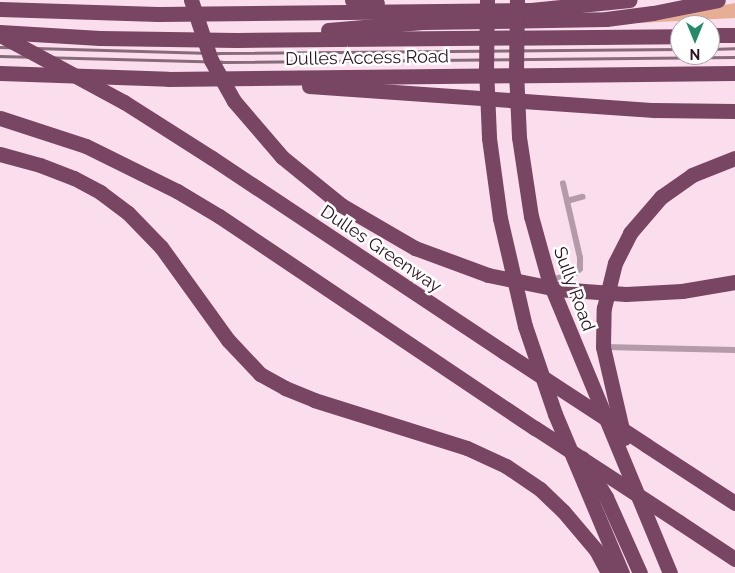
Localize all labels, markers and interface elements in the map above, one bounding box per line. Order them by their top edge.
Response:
north arrow [670,15,720,65]
street label: Dulles Access Road [285,46,449,70]
text: N [690,46,700,62]
street label: Dulles Greenway [316,201,446,297]
street label: Sully Road [549,244,599,334]

